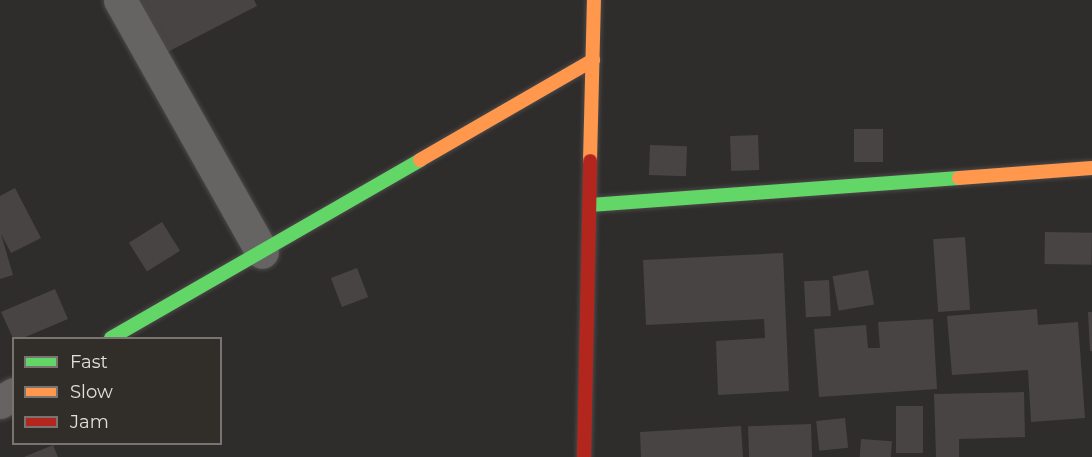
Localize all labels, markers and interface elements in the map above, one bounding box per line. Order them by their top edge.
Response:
legend [12,337,222,445]
text: Fast [70,351,108,373]
text: Slow [70,381,113,403]
text: Jam [70,411,109,433]

